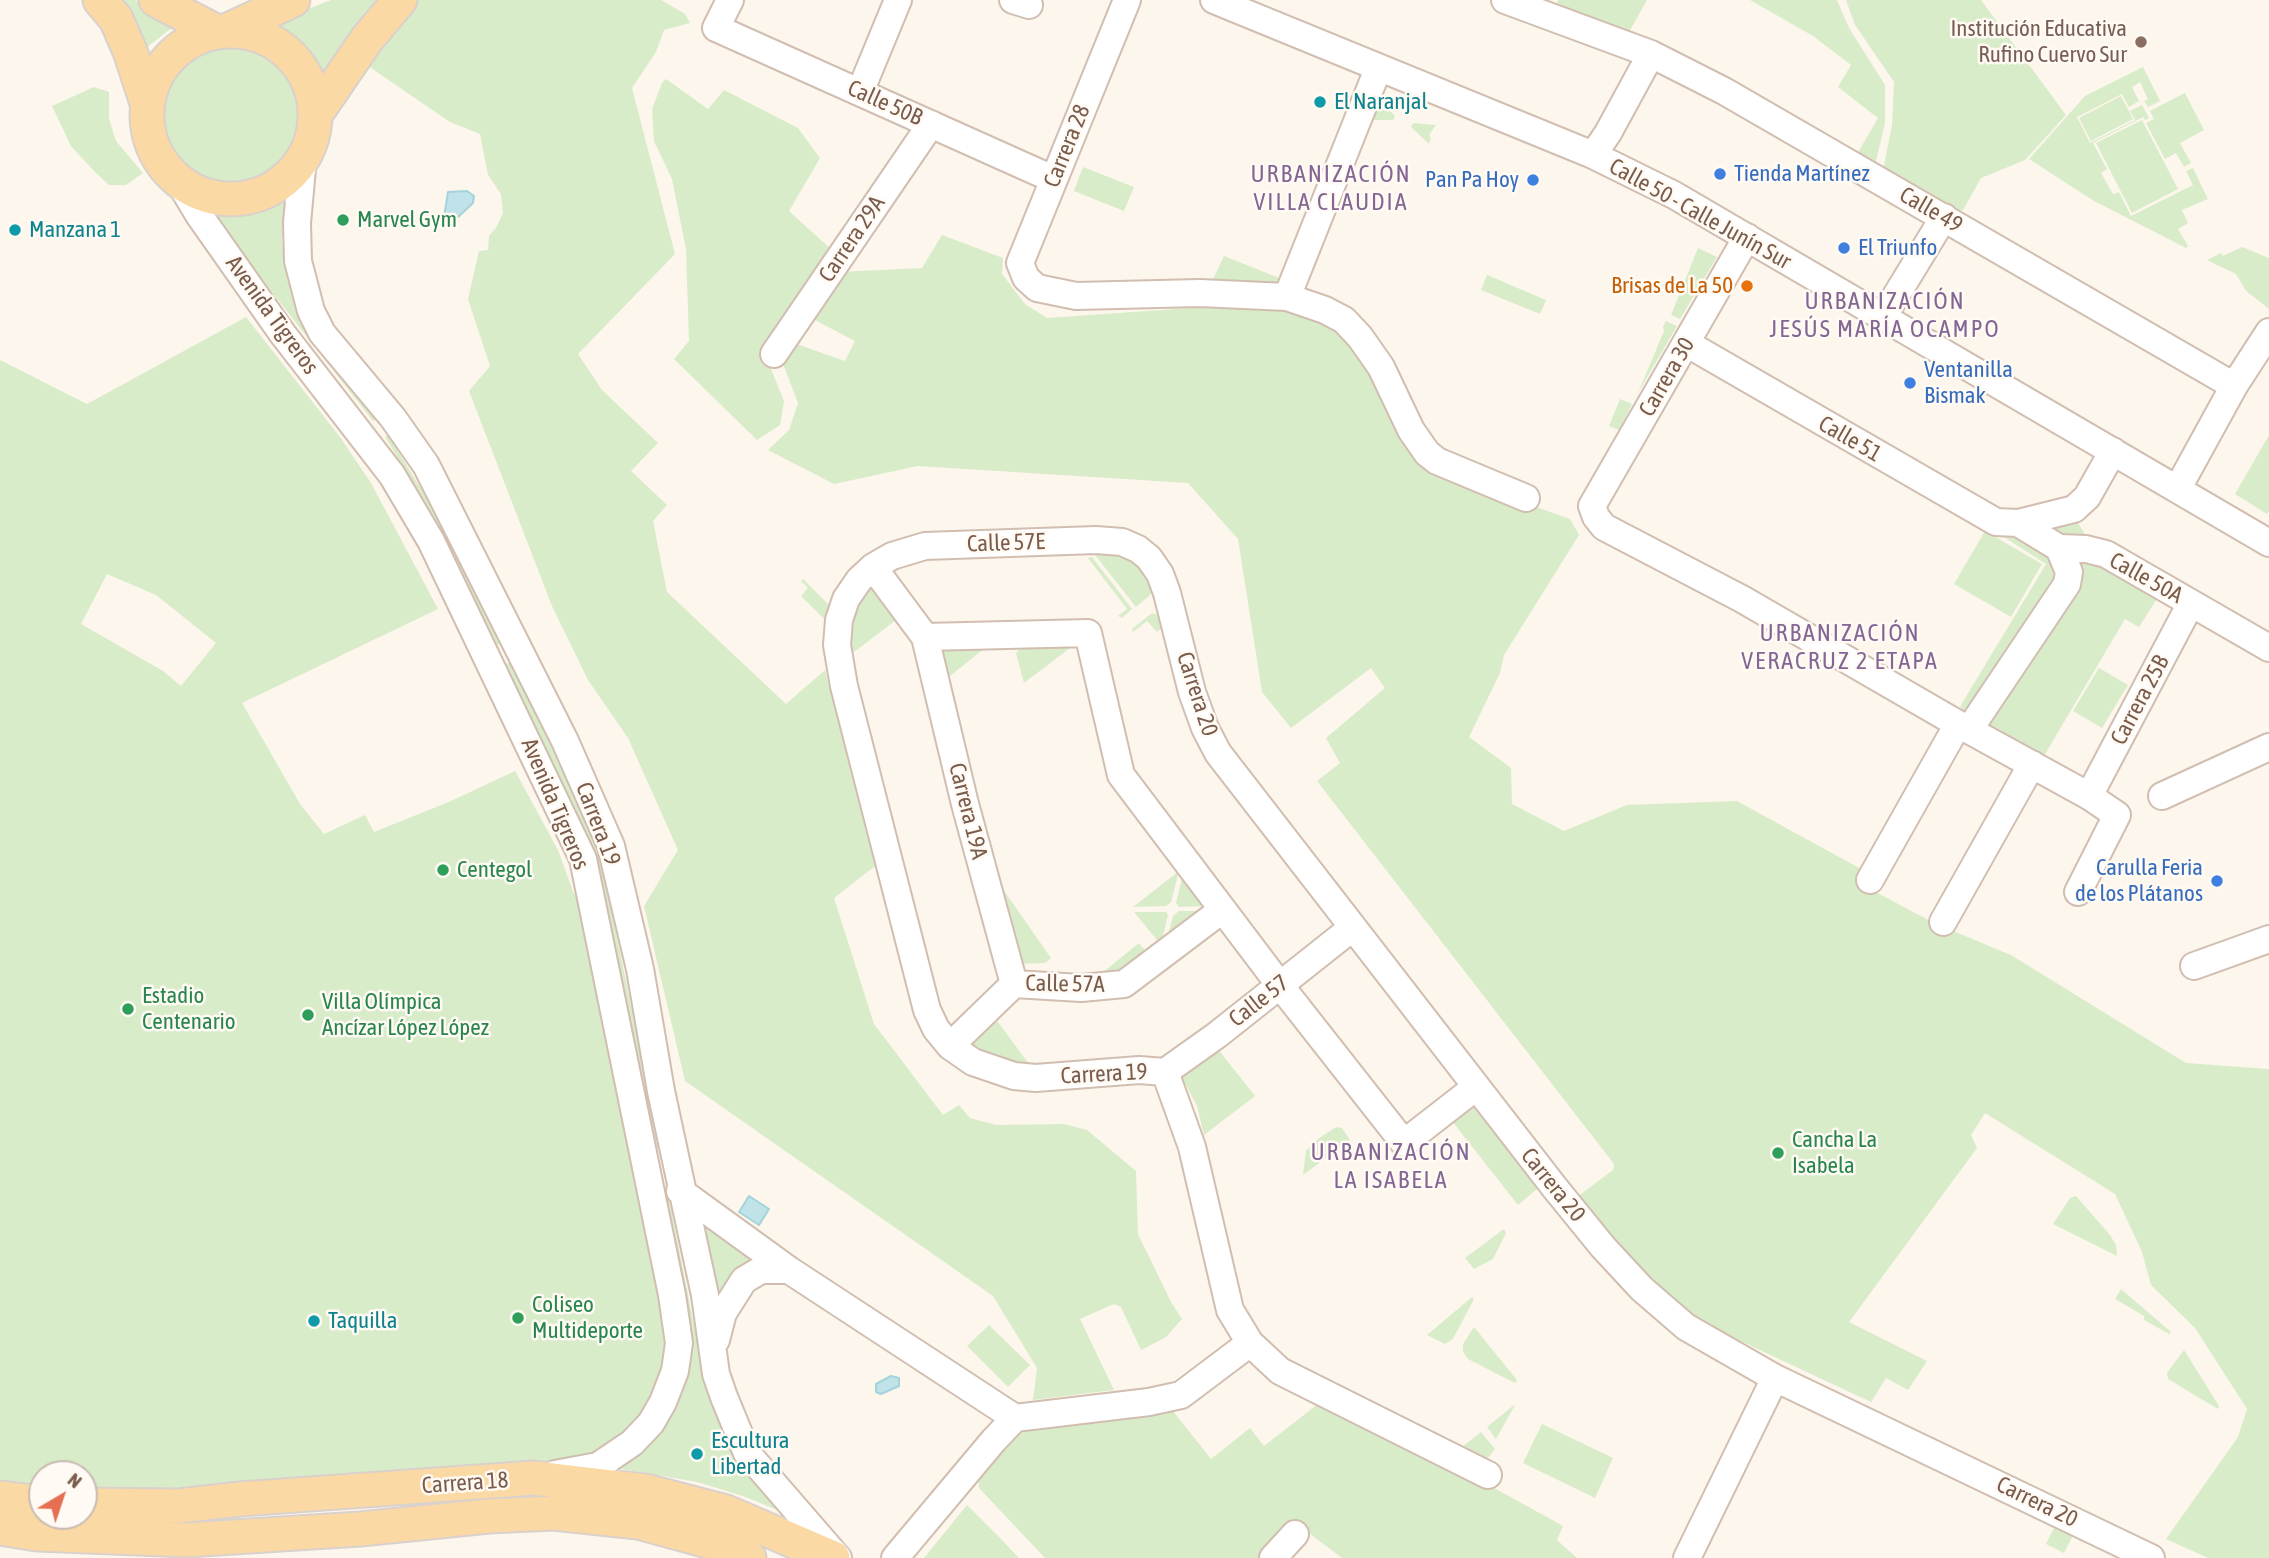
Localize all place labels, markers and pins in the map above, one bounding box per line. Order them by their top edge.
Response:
place label: Institución Educativa Rufino Cuervo Sur [1950,15,2127,69]
marker: Institución Educativa Rufino Cuervo Sur [2133,34,2149,50]
place label: El Naranjal [1334,88,1428,116]
marker: El Naranjal [1312,94,1328,110]
place label: Tienda Martínez [1734,160,1870,188]
place label: Pan Pa Hoy [1425,166,1519,194]
marker: Tienda Martínez [1712,166,1728,182]
marker: Pan Pa Hoy [1525,172,1541,188]
place label: Marvel Gym [357,206,457,234]
marker: Marvel Gym [335,212,351,228]
place label: Manzana 1 [29,216,121,244]
marker: Manzana 1 [7,222,23,238]
place label: El Triunfo [1858,234,1937,262]
marker: El Triunfo [1836,240,1852,256]
place label: Brisas de La 50 [1611,272,1733,300]
marker: Brisas de La 50 [1739,278,1755,294]
place label: Ventanilla Bismak [1924,356,2013,410]
marker: Ventanilla Bismak [1902,375,1918,391]
place label: Carulla Feria de los Plátanos [2075,854,2203,908]
place label: Centegol [457,856,532,884]
marker: Centegol [435,862,451,878]
marker: Carulla Feria de los Plátanos [2209,873,2225,889]
place label: Estadio Centenario [142,982,236,1036]
place label: Villa Olímpica Ancízar López López [322,988,489,1042]
marker: Estadio Centenario [120,1001,136,1017]
marker: Villa Olímpica Ancízar López López [300,1007,316,1023]
place label: Cancha La Isabela [1792,1126,1877,1180]
marker: Cancha La Isabela [1770,1145,1786,1161]
place label: Coliseo Multideporte [532,1291,643,1345]
place label: Taquilla [328,1307,397,1335]
marker: Coliseo Multideporte [510,1310,526,1326]
marker: Taquilla [306,1313,322,1329]
place label: Escultura Libertad [711,1427,789,1481]
marker: Escultura Libertad [689,1446,705,1462]

